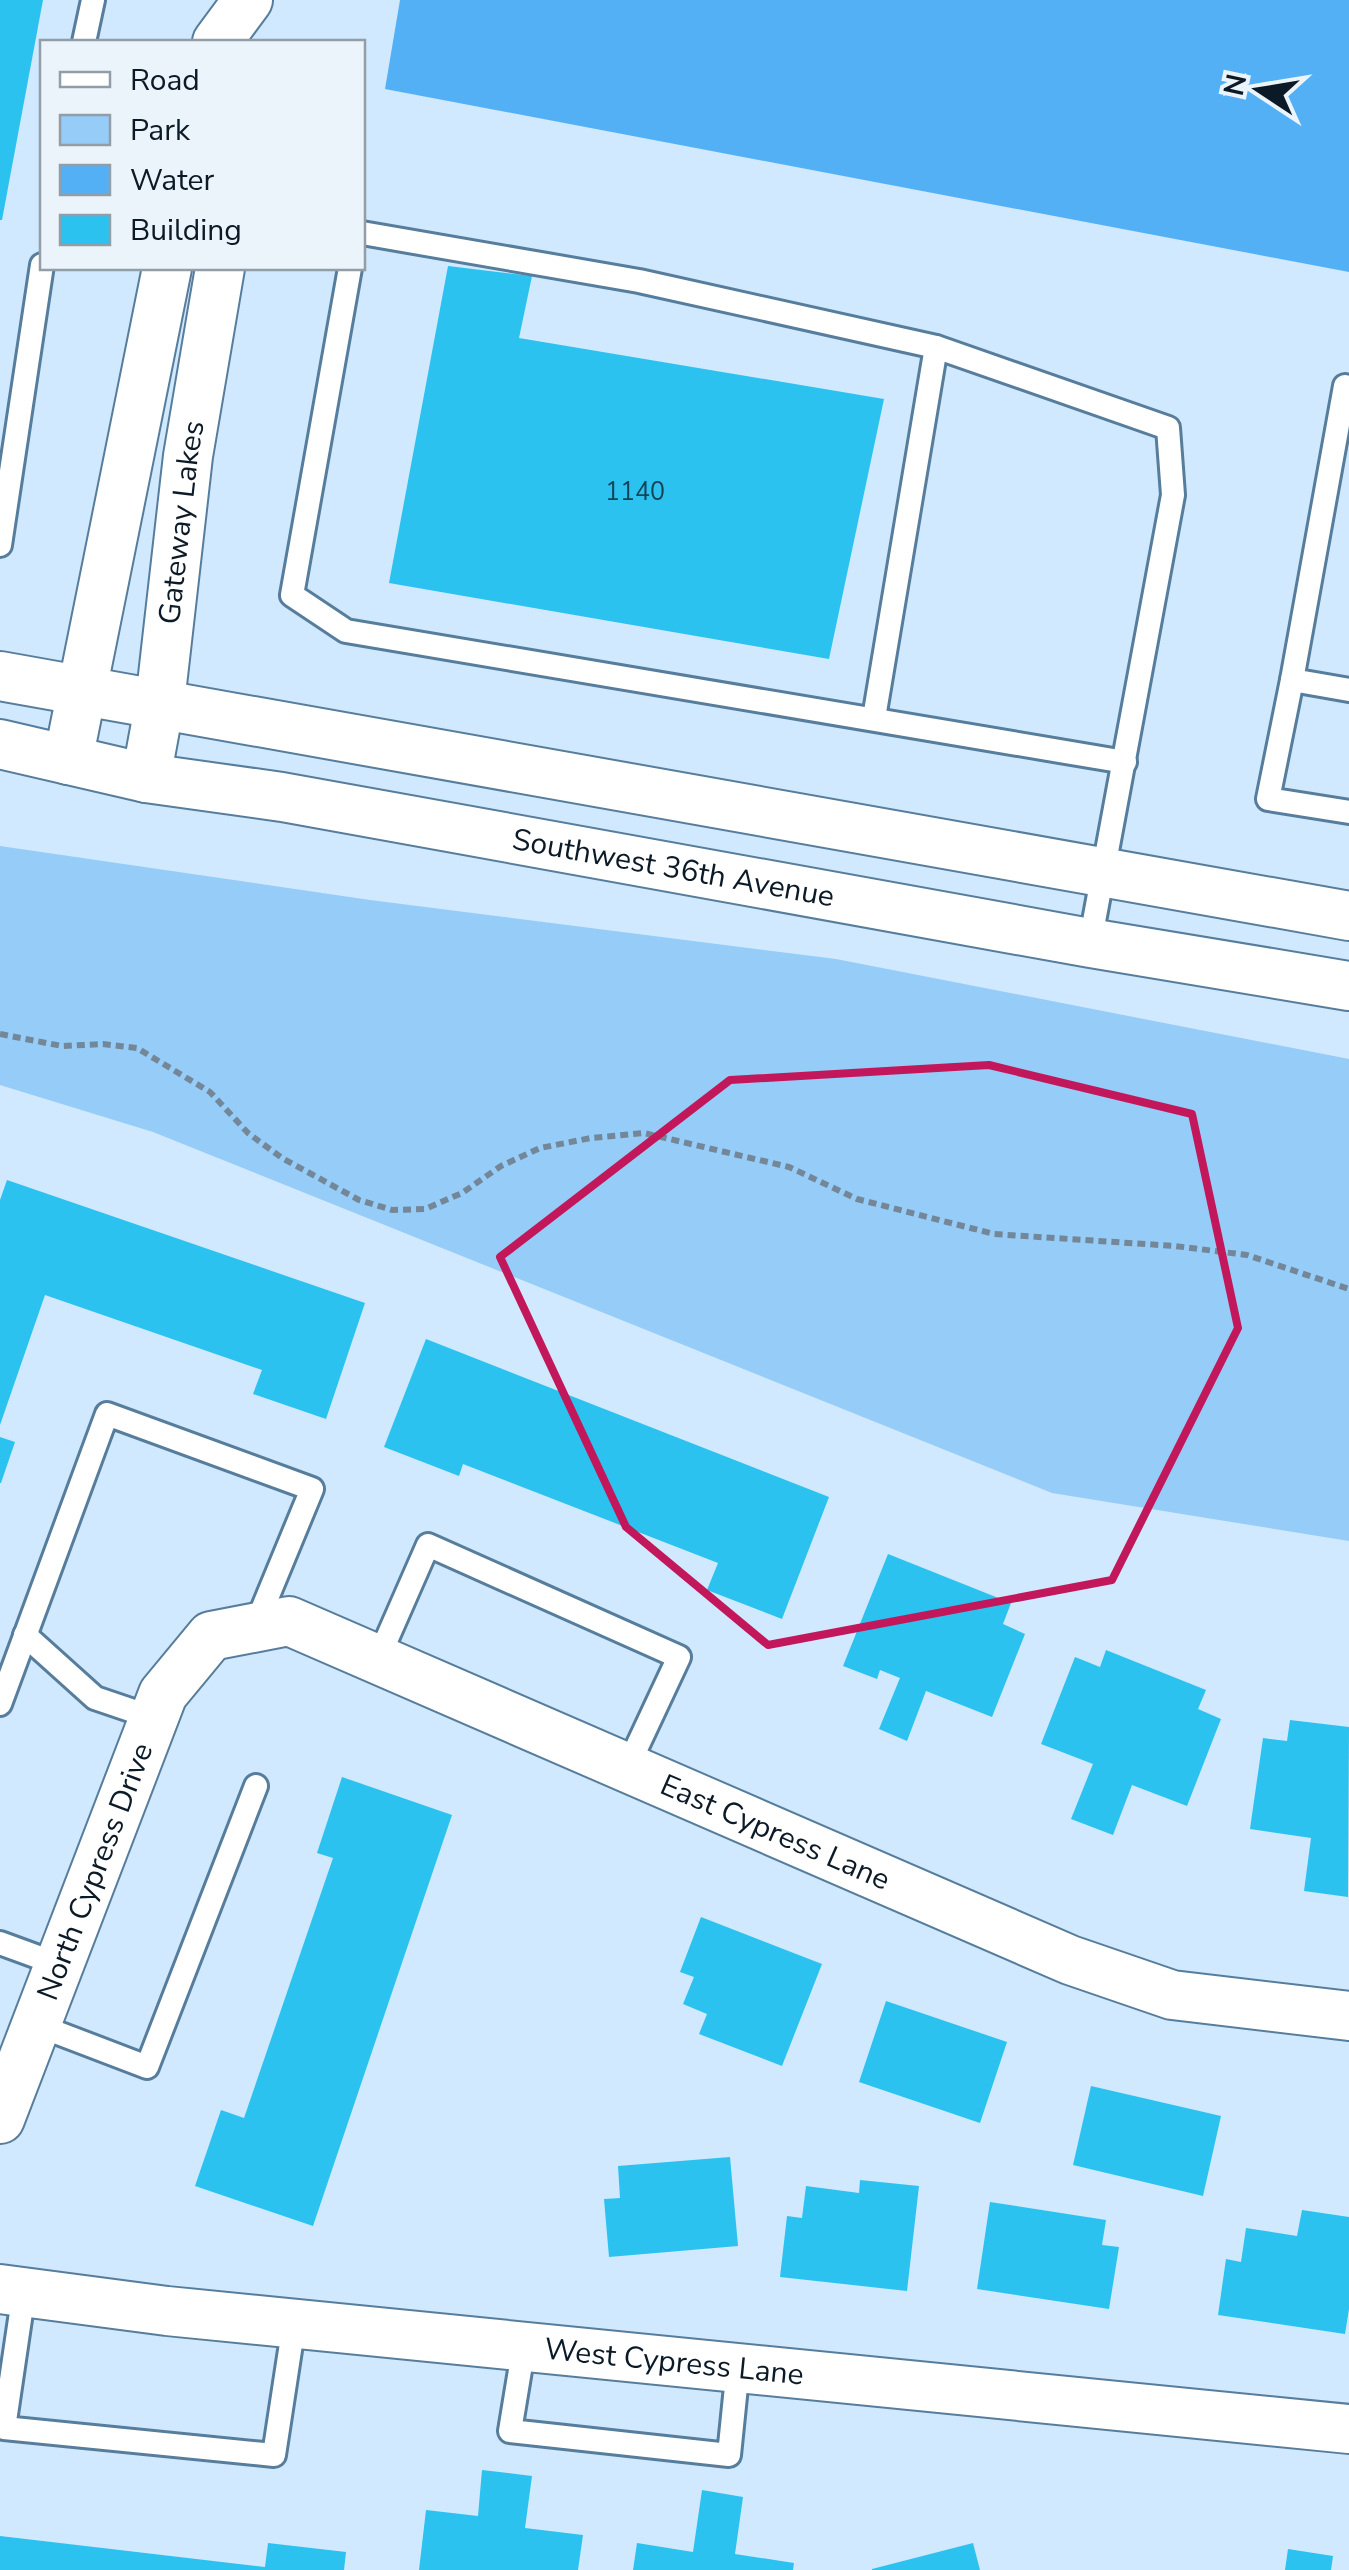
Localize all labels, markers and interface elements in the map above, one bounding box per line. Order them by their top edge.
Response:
legend [40,40,365,270]
north arrow [1209,40,1309,140]
text: Road [130,60,200,101]
text: N [1215,71,1256,99]
text: Park [130,110,191,151]
text: Water [130,160,215,201]
text: Building [130,210,242,251]
street label: Gateway Lakes [149,418,215,627]
house number: 1140 [605,475,665,509]
street label: Southwest 36th Avenue [509,819,838,917]
street label: North Cypress Drive [27,1737,163,2006]
street label: East Cypress Lane [654,1765,896,1900]
street label: West Cypress Lane [542,2329,806,2395]

